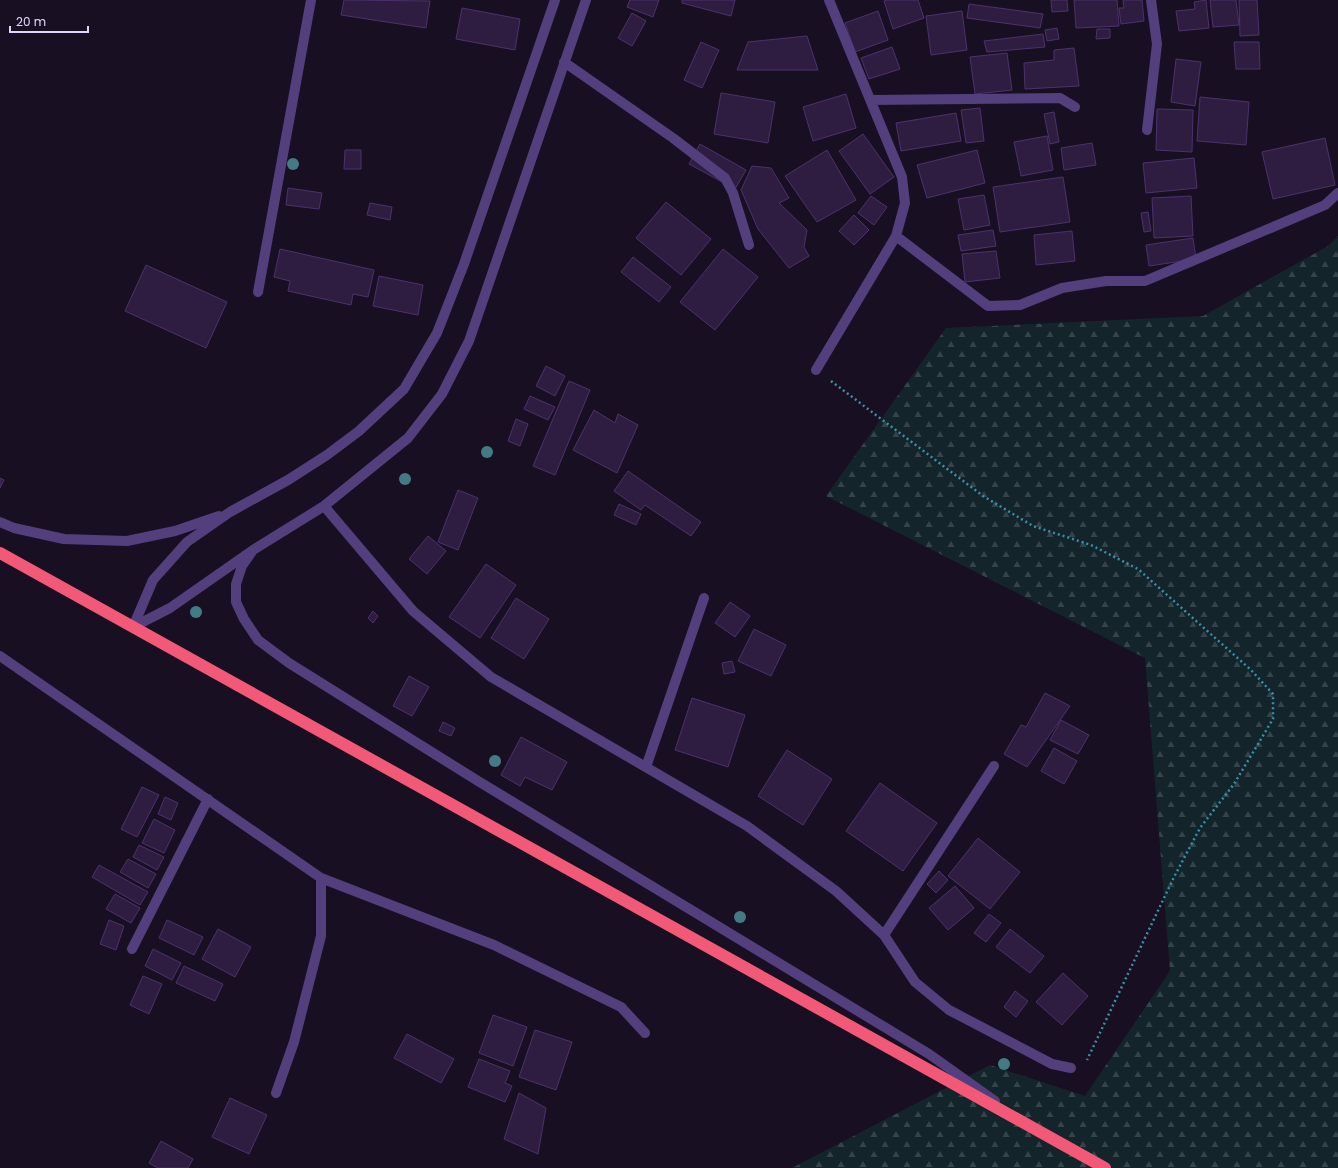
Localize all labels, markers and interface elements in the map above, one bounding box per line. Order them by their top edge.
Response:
scale bar [10,8,88,34]
text: 20 m [16,13,46,30]

